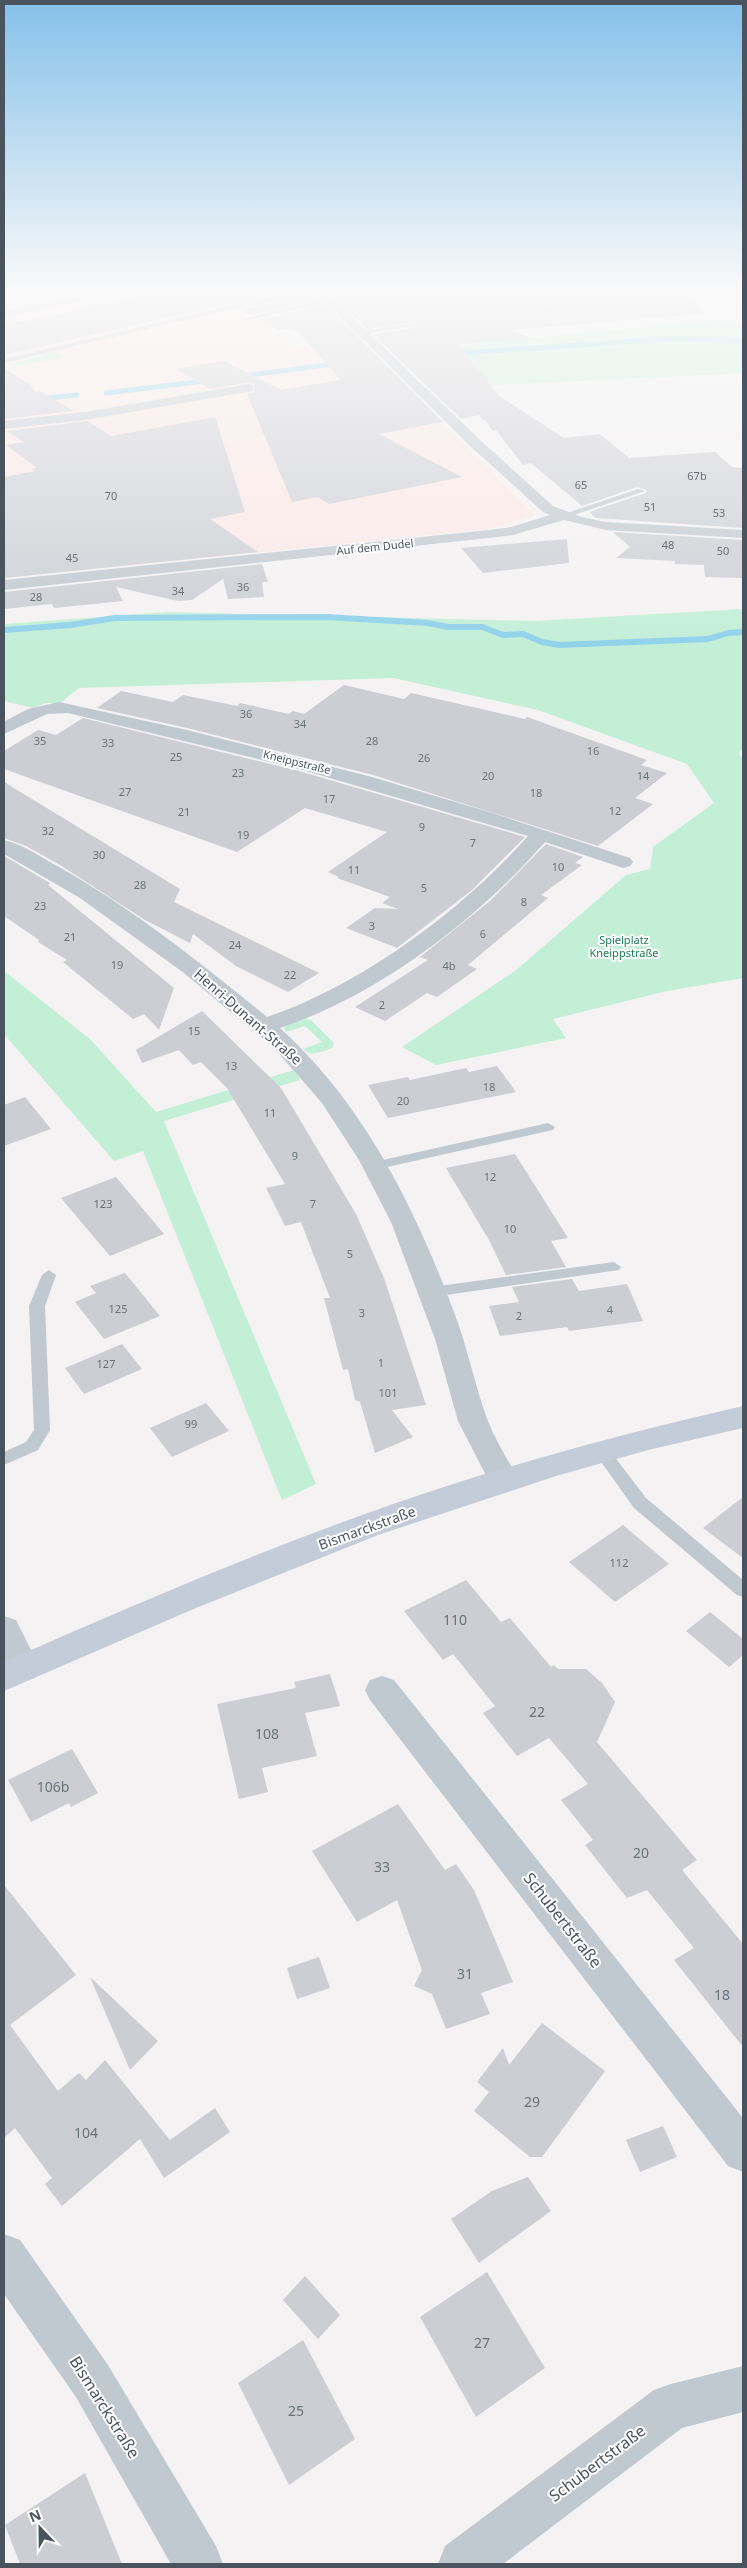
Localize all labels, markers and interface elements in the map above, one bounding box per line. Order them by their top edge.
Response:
house number: 67b [687,468,707,483]
house number: 65 [575,477,587,492]
house number: 70 [105,488,117,503]
house number: 51 [644,499,656,514]
house number: 53 [713,505,725,520]
street label: Auf dem Dudel [336,535,414,558]
house number: 48 [662,537,674,552]
house number: 50 [717,543,729,558]
house number: 45 [66,550,78,565]
house number: 36 [237,579,249,594]
house number: 34 [172,583,185,598]
house number: 28 [30,589,42,604]
house number: 36 [240,706,252,721]
house number: 34 [294,716,307,731]
house number: 35 [34,733,46,748]
house number: 28 [366,733,378,748]
house number: 33 [102,735,114,750]
house number: 16 [587,743,599,758]
street label: Kneippstraße [262,746,332,777]
house number: 25 [170,749,182,764]
house number: 26 [418,750,430,765]
house number: 23 [232,765,244,780]
house number: 20 [482,768,494,783]
house number: 14 [637,768,650,783]
house number: 27 [119,784,131,799]
house number: 18 [530,785,542,800]
house number: 17 [323,791,335,806]
house number: 12 [609,803,621,818]
house number: 21 [178,804,190,819]
house number: 9 [419,819,425,834]
house number: 32 [42,823,54,838]
house number: 19 [237,827,249,842]
house number: 7 [470,835,476,850]
house number: 30 [93,847,105,862]
house number: 10 [552,859,564,874]
house number: 11 [348,862,360,877]
house number: 28 [134,877,146,892]
house number: 5 [421,880,427,895]
house number: 8 [521,894,527,909]
house number: 23 [34,898,46,913]
house number: 3 [369,918,375,933]
house number: 6 [480,926,486,941]
house number: 21 [64,929,76,944]
park label: Spielplatz Kneippstraße [589,932,659,960]
house number: 24 [229,937,242,952]
house number: 19 [111,957,123,972]
house number: 4b [442,958,456,973]
street label: Henri-Dunant-Straße [190,964,306,1069]
house number: 22 [284,967,296,982]
house number: 2 [379,997,385,1012]
house number: 15 [188,1023,200,1038]
house number: 13 [225,1058,237,1073]
house number: 18 [483,1079,495,1094]
house number: 20 [397,1093,409,1108]
house number: 11 [264,1105,276,1120]
house number: 9 [292,1148,298,1163]
house number: 12 [484,1169,496,1184]
house number: 123 [94,1196,112,1211]
house number: 7 [310,1196,316,1211]
house number: 10 [504,1221,516,1236]
house number: 5 [347,1246,353,1261]
house number: 125 [109,1301,127,1316]
house number: 4 [607,1302,614,1317]
house number: 3 [359,1305,365,1320]
house number: 2 [516,1308,522,1323]
house number: 1 [378,1355,384,1370]
house number: 127 [97,1356,115,1371]
house number: 101 [379,1385,397,1400]
house number: 99 [185,1416,197,1431]
street label: Bismarckstraße [316,1501,418,1554]
house number: 112 [610,1555,628,1570]
house number: 110 [443,1610,467,1629]
house number: 22 [529,1702,545,1721]
house number: 108 [255,1724,279,1743]
house number: 106b [37,1777,69,1796]
house number: 20 [633,1843,649,1862]
house number: 33 [374,1857,390,1876]
street label: Schubertstraße [519,1868,607,1972]
house number: 31 [457,1964,473,1983]
house number: 18 [714,1985,730,2004]
house number: 29 [524,2092,540,2111]
house number: 104 [74,2123,98,2142]
house number: 27 [474,2333,490,2352]
street label: Bismarckstraße [65,2352,145,2462]
house number: 25 [288,2401,304,2420]
street label: Schubertstraße [544,2420,650,2506]
north arrow [15,2503,65,2553]
text: N [26,2505,44,2526]

